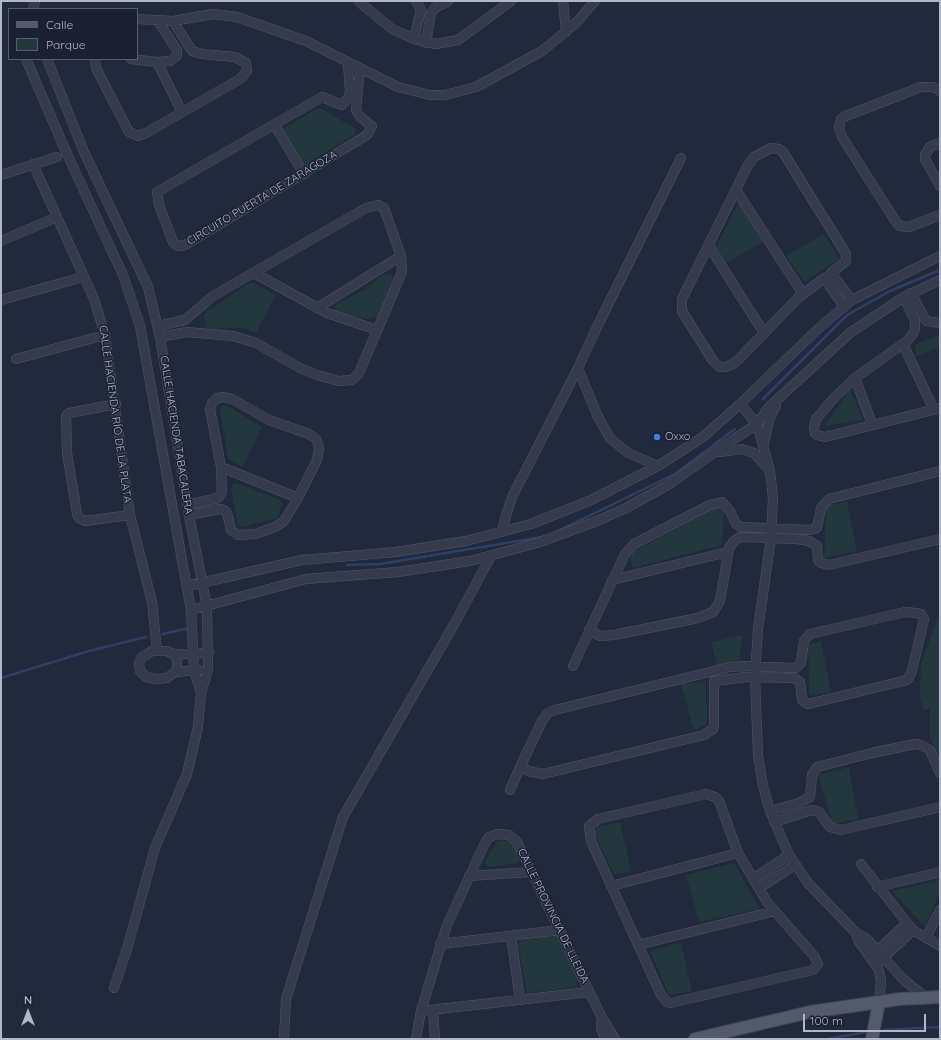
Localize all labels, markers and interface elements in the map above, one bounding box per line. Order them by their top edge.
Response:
legend [8,8,138,60]
text: Calle [46,17,73,32]
text: Parque [46,37,86,52]
street label: CIRCUITO PUERTA DE ZARAGOZA [185,148,339,248]
street label: CALLE HACIENDA RÍO DE LA PLATA [96,324,134,504]
street label: CALLE HACIENDA TABACALERA [157,355,195,515]
place label: Oxxo [665,430,690,444]
marker: Oxxo [652,432,662,442]
street label: CALLE PROVINCIA DE LLEIDA [515,846,591,986]
north arrow [8,992,48,1032]
text: N [24,993,32,1007]
scale bar [805,1006,928,1032]
text: 100 m [810,1013,843,1028]

